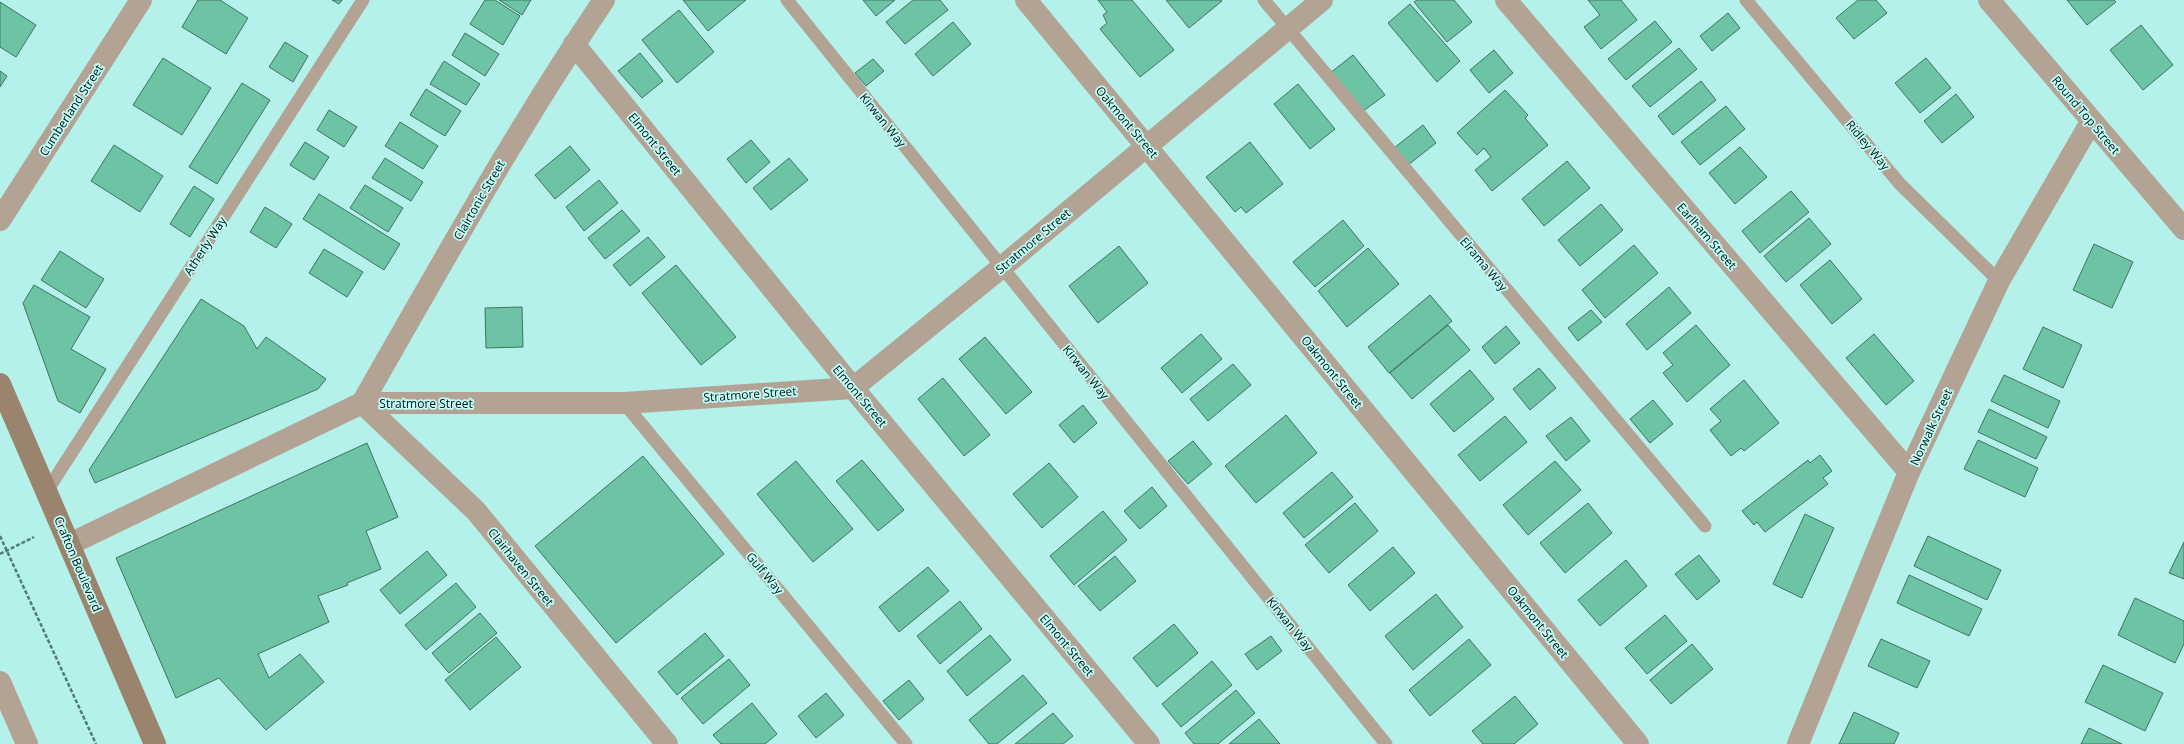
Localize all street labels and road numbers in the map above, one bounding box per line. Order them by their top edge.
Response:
street label: Cumberland Street [35,61,107,159]
street label: Round Top Street [2048,72,2124,158]
street label: Oakmont Street [1092,82,1162,162]
street label: Kirwan Way [856,89,911,152]
street label: Elmont Street [624,109,686,179]
street label: Ridley Way [1842,116,1895,174]
street label: Clairtonic Street [449,157,509,243]
street label: Earlham Street [1673,199,1741,273]
street label: Stratmore Street [992,204,1074,278]
street label: Atherly Way [180,213,231,279]
street label: Elrama Way [1456,233,1512,295]
street label: Oakmont Street [1297,332,1367,412]
street label: Kirwan Way [1059,341,1114,404]
street label: Elmont Street [829,361,891,431]
street label: Stratmore Street [703,382,797,406]
street label: Norwalk Street [1906,386,1956,468]
street label: Stratmore Street [379,395,473,412]
street label: Crafton Boulevard [50,514,106,614]
street label: Clairhaven Street [484,524,558,610]
street label: Gulf Way [742,548,788,598]
street label: Oakmont Street [1503,582,1573,662]
street label: Kirwan Way [1263,593,1318,656]
street label: Elmont Street [1036,610,1098,680]

